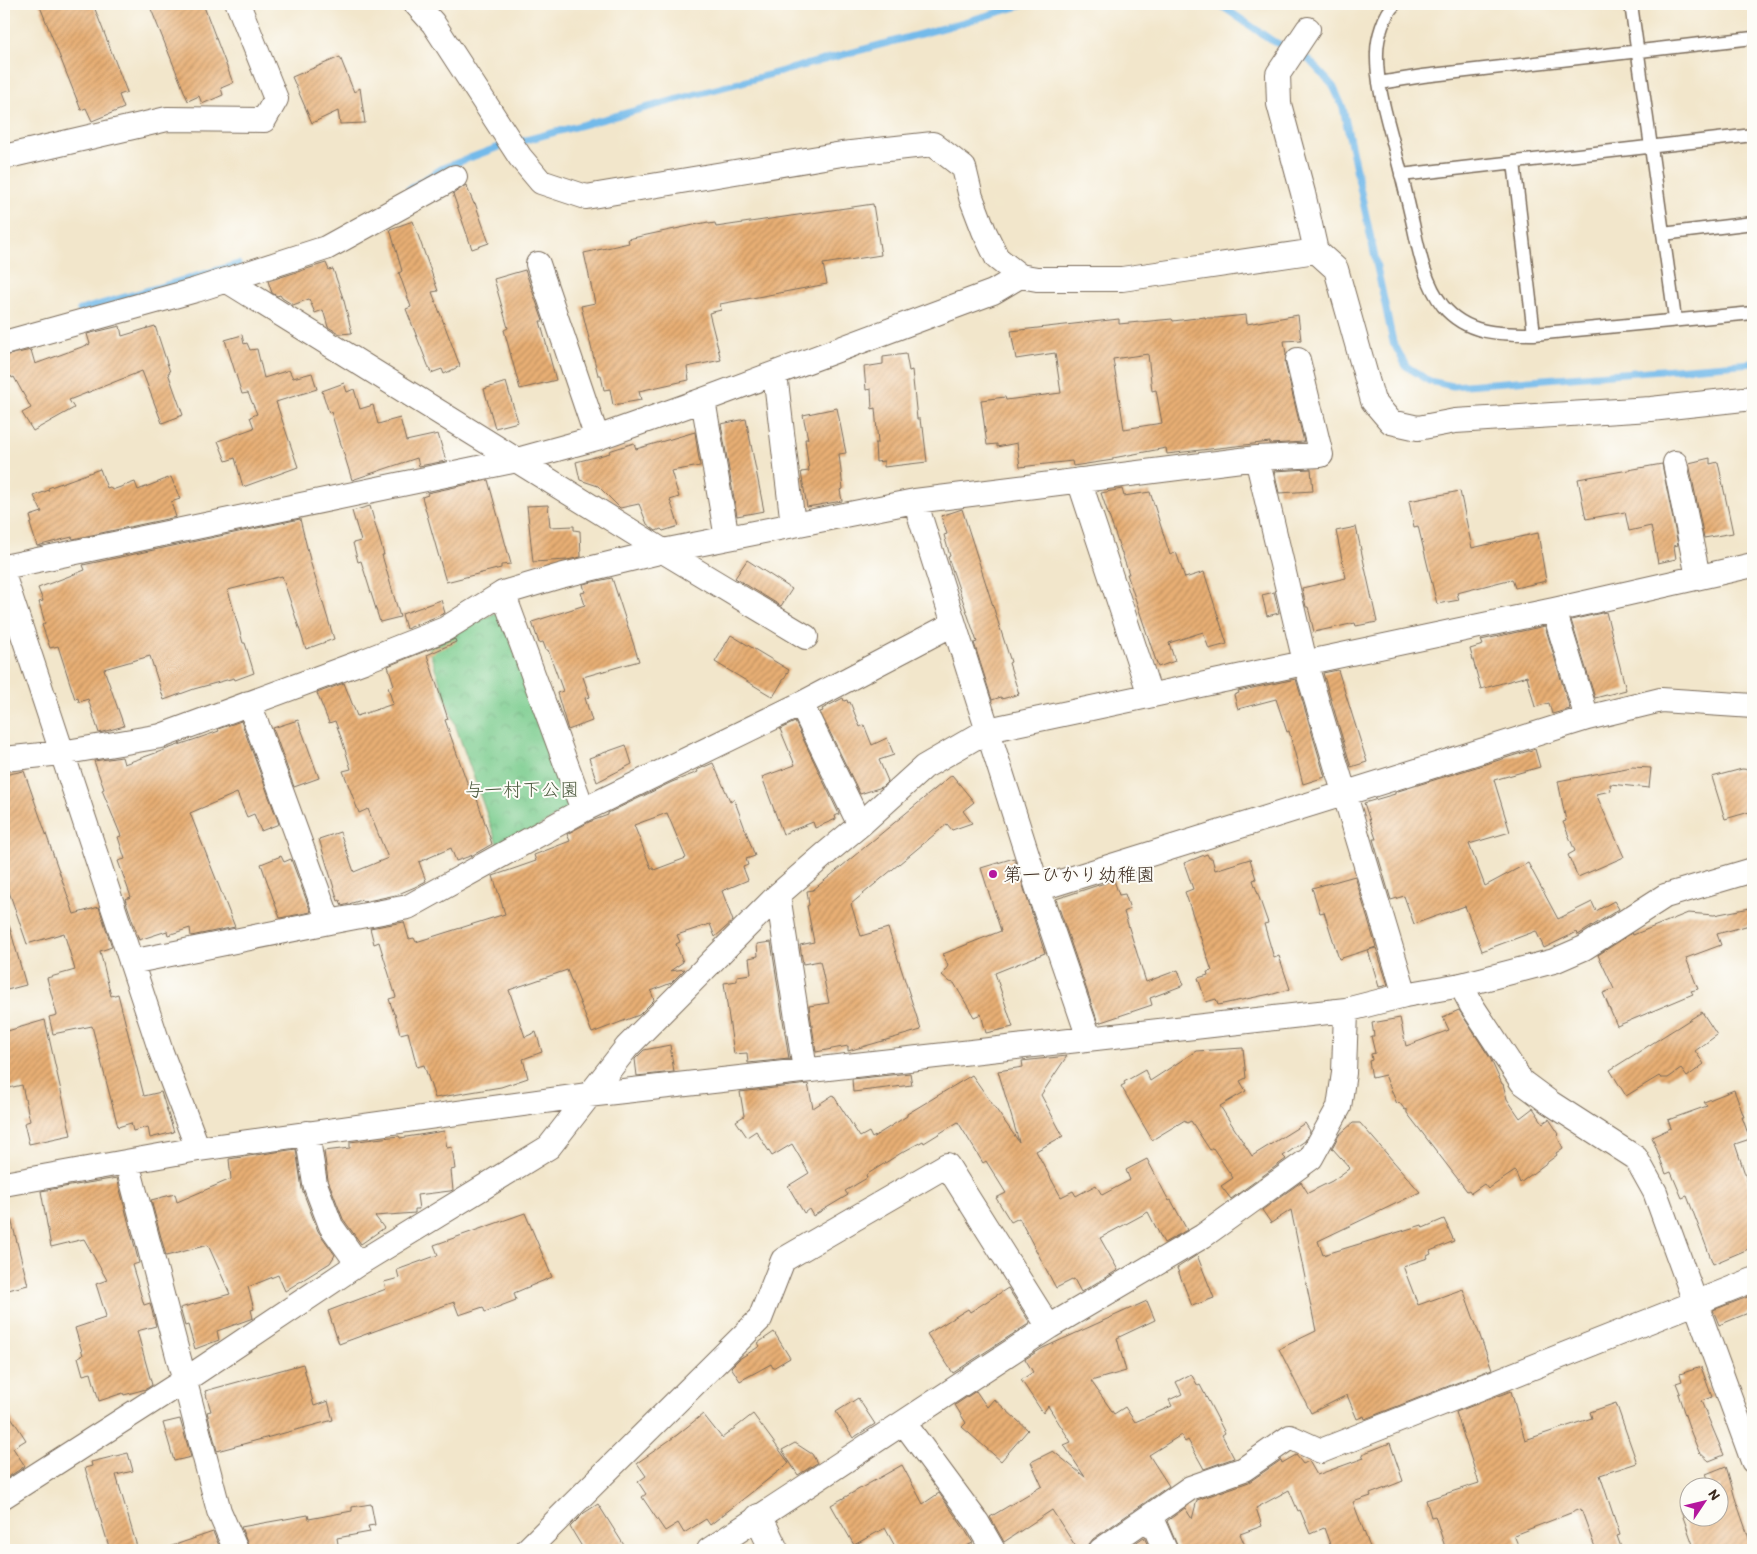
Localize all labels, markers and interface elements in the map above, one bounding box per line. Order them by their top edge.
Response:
park label: 与一村下公園 [465,778,579,801]
place label: 第一ひかり幼稚園 [1003,863,1155,886]
marker: 第一ひかり幼稚園 [987,868,999,880]
north arrow [1680,1476,1730,1526]
text: N [1705,1486,1724,1504]

